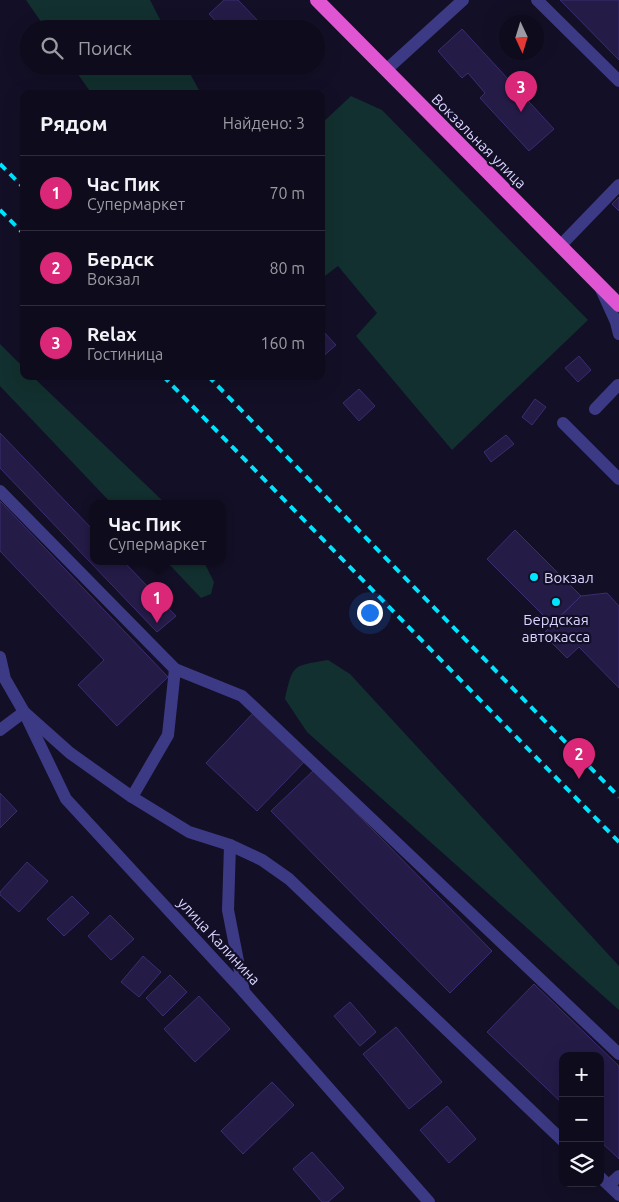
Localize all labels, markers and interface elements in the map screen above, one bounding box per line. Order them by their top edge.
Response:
north arrow [499,15,544,60]
search box [20,20,325,75]
icon: search [38,34,66,62]
text: Поиск [78,37,132,59]
pin: 3 [505,71,537,112]
street label: Вокзальная улица [428,90,530,192]
text: Рядом [40,111,108,135]
text: Найдено: 3 [223,114,305,132]
text: Час Пик [87,173,160,195]
text: 1 [51,184,61,202]
text: 70 m [269,184,305,202]
text: Супермаркет [87,195,185,213]
text: Бердск [87,248,154,270]
text: 2 [51,259,61,277]
text: 80 m [269,259,305,277]
text: Вокзал [87,270,140,288]
text: Relax [87,323,137,345]
text: 3 [51,334,61,352]
text: 160 m [260,334,305,352]
text: Гостиница [87,345,163,363]
popup [90,500,225,565]
text: Час Пик [108,513,181,535]
text: Супермаркет [108,535,207,553]
place label: Вокзал [544,569,594,586]
marker: Вокзал [528,571,540,583]
pin: 1 [141,582,173,623]
marker: Бердская автокасса [550,596,562,608]
your location [357,600,383,626]
place label: Бердская автокасса [522,611,590,645]
pin: 2 [563,738,595,779]
street label: улица Калинина [174,894,264,988]
map controls [559,1052,604,1187]
button: + [559,1052,604,1097]
button: − [559,1097,604,1142]
button: layers [559,1142,604,1187]

